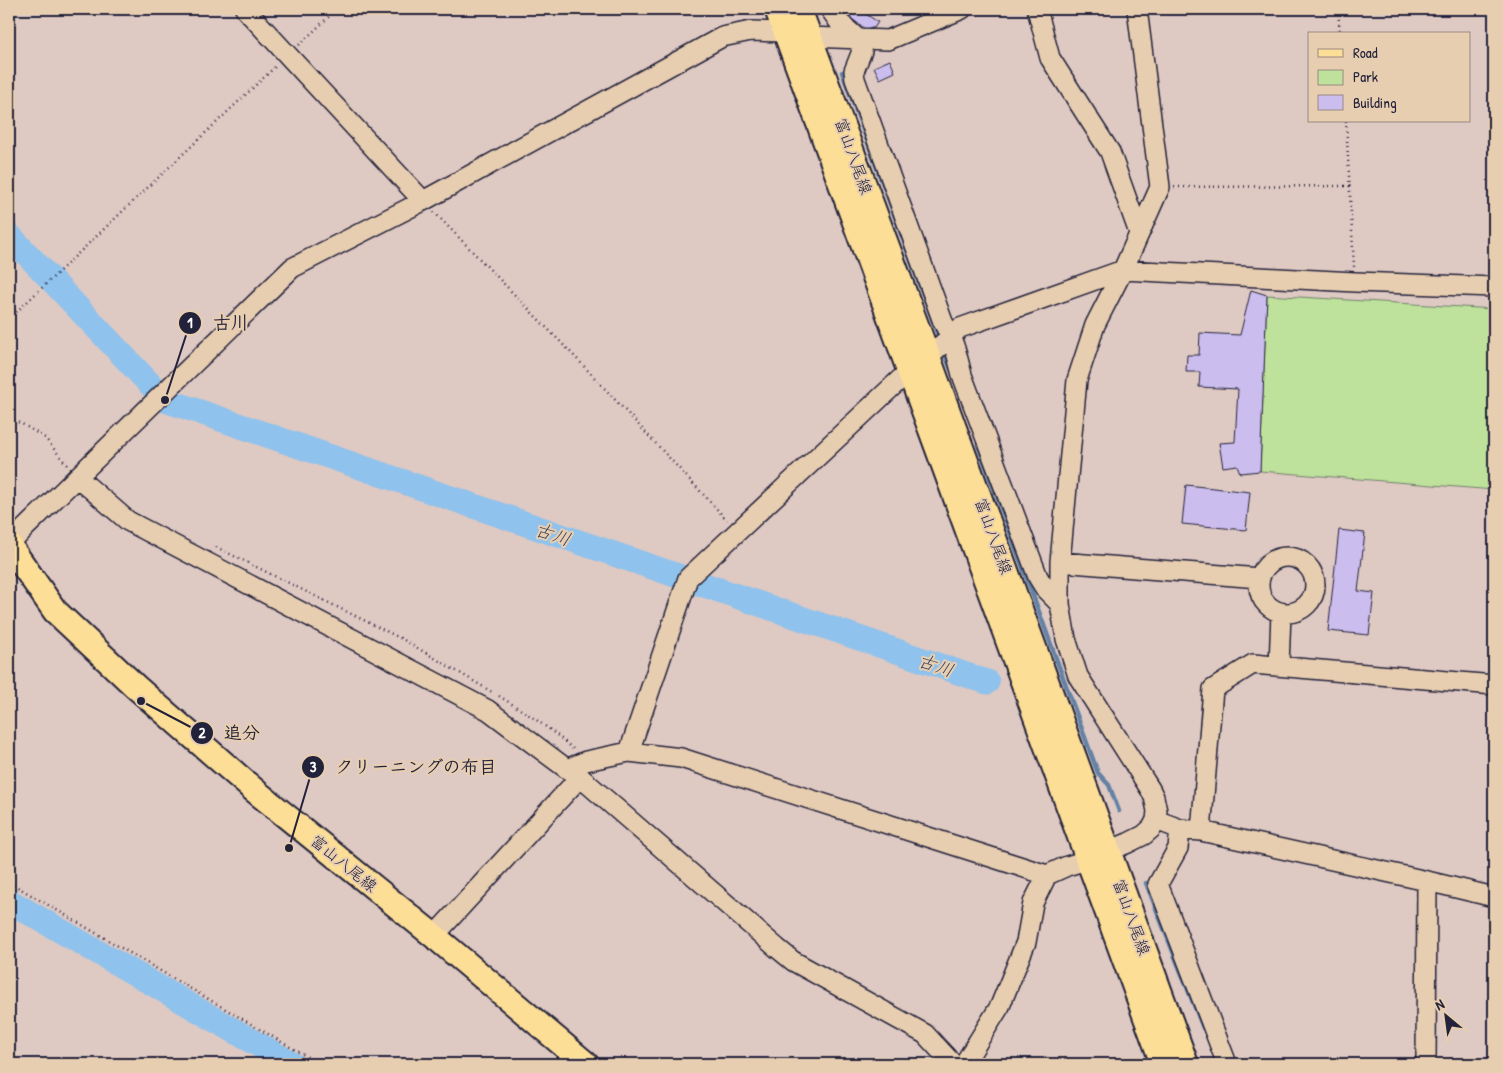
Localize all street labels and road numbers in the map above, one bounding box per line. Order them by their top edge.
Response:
street label: 富山八尾線 [830,115,878,197]
street label: 富山八尾線 [970,495,1018,577]
street label: 富山八尾線 [306,829,382,897]
street label: 富山八尾線 [1108,876,1156,958]

